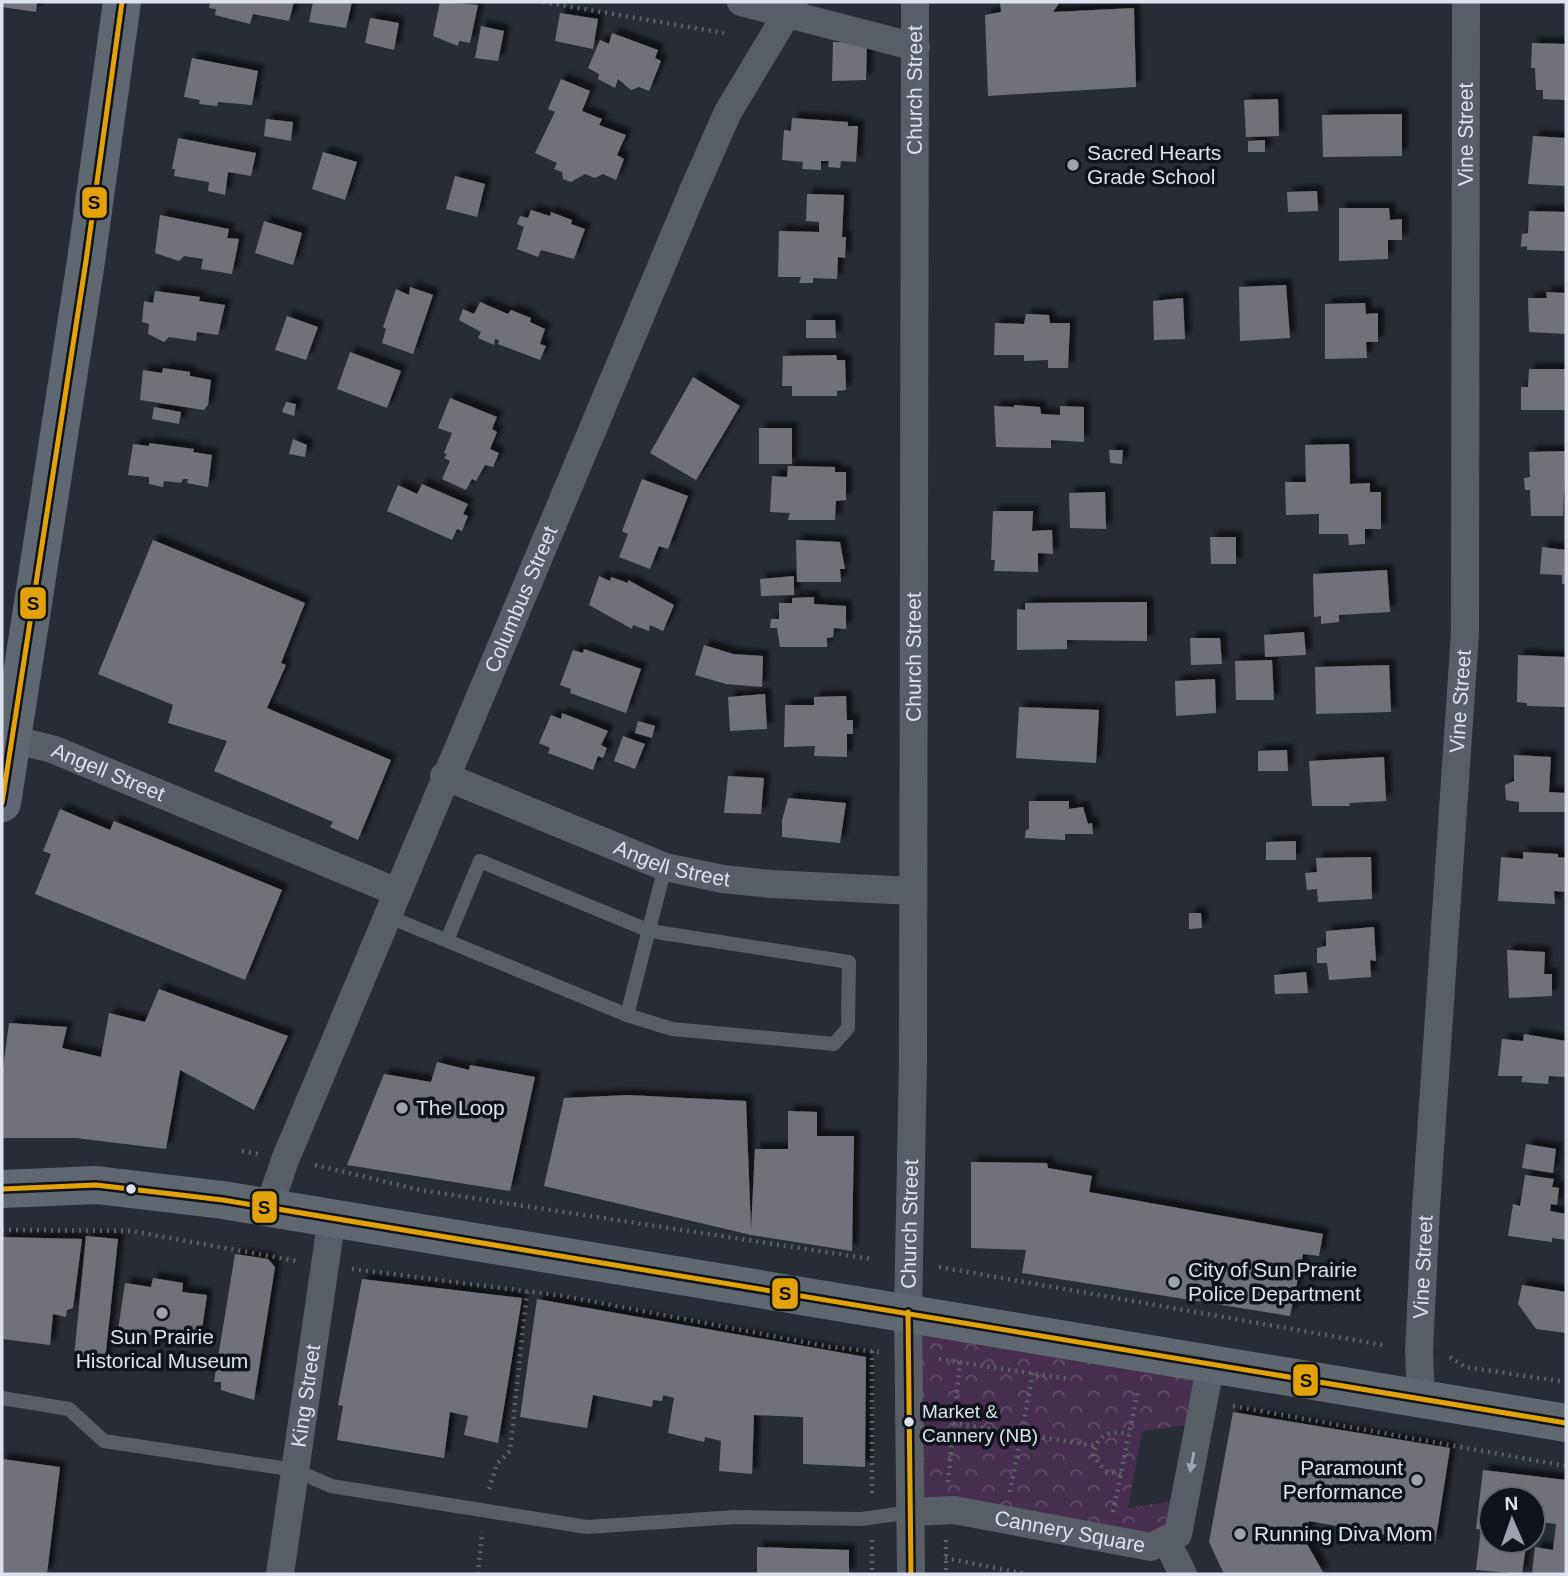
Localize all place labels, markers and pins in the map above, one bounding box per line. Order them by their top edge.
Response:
place label: Sacred Hearts Grade School [1087,141,1221,188]
marker: Sacred Hearts Grade School [1065,157,1081,173]
place label: The Loop [416,1096,505,1119]
marker: The Loop [394,1100,410,1116]
unlabelled marker [124,1182,138,1196]
place label: City of Sun Prairie Police Department [1188,1258,1361,1305]
marker: City of Sun Prairie Police Department [1166,1274,1182,1290]
marker: Sun Prairie Historical Museum [154,1305,170,1321]
place label: Sun Prairie Historical Museum [76,1325,248,1372]
place label: Market & Cannery (NB) [922,1401,1038,1446]
marker: Market & Cannery (NB) [902,1415,916,1429]
place label: Paramount Performance [1283,1456,1403,1503]
marker: Paramount Performance [1409,1472,1425,1488]
place label: Running Diva Mom [1254,1522,1433,1545]
marker: Running Diva Mom [1232,1526,1248,1542]

